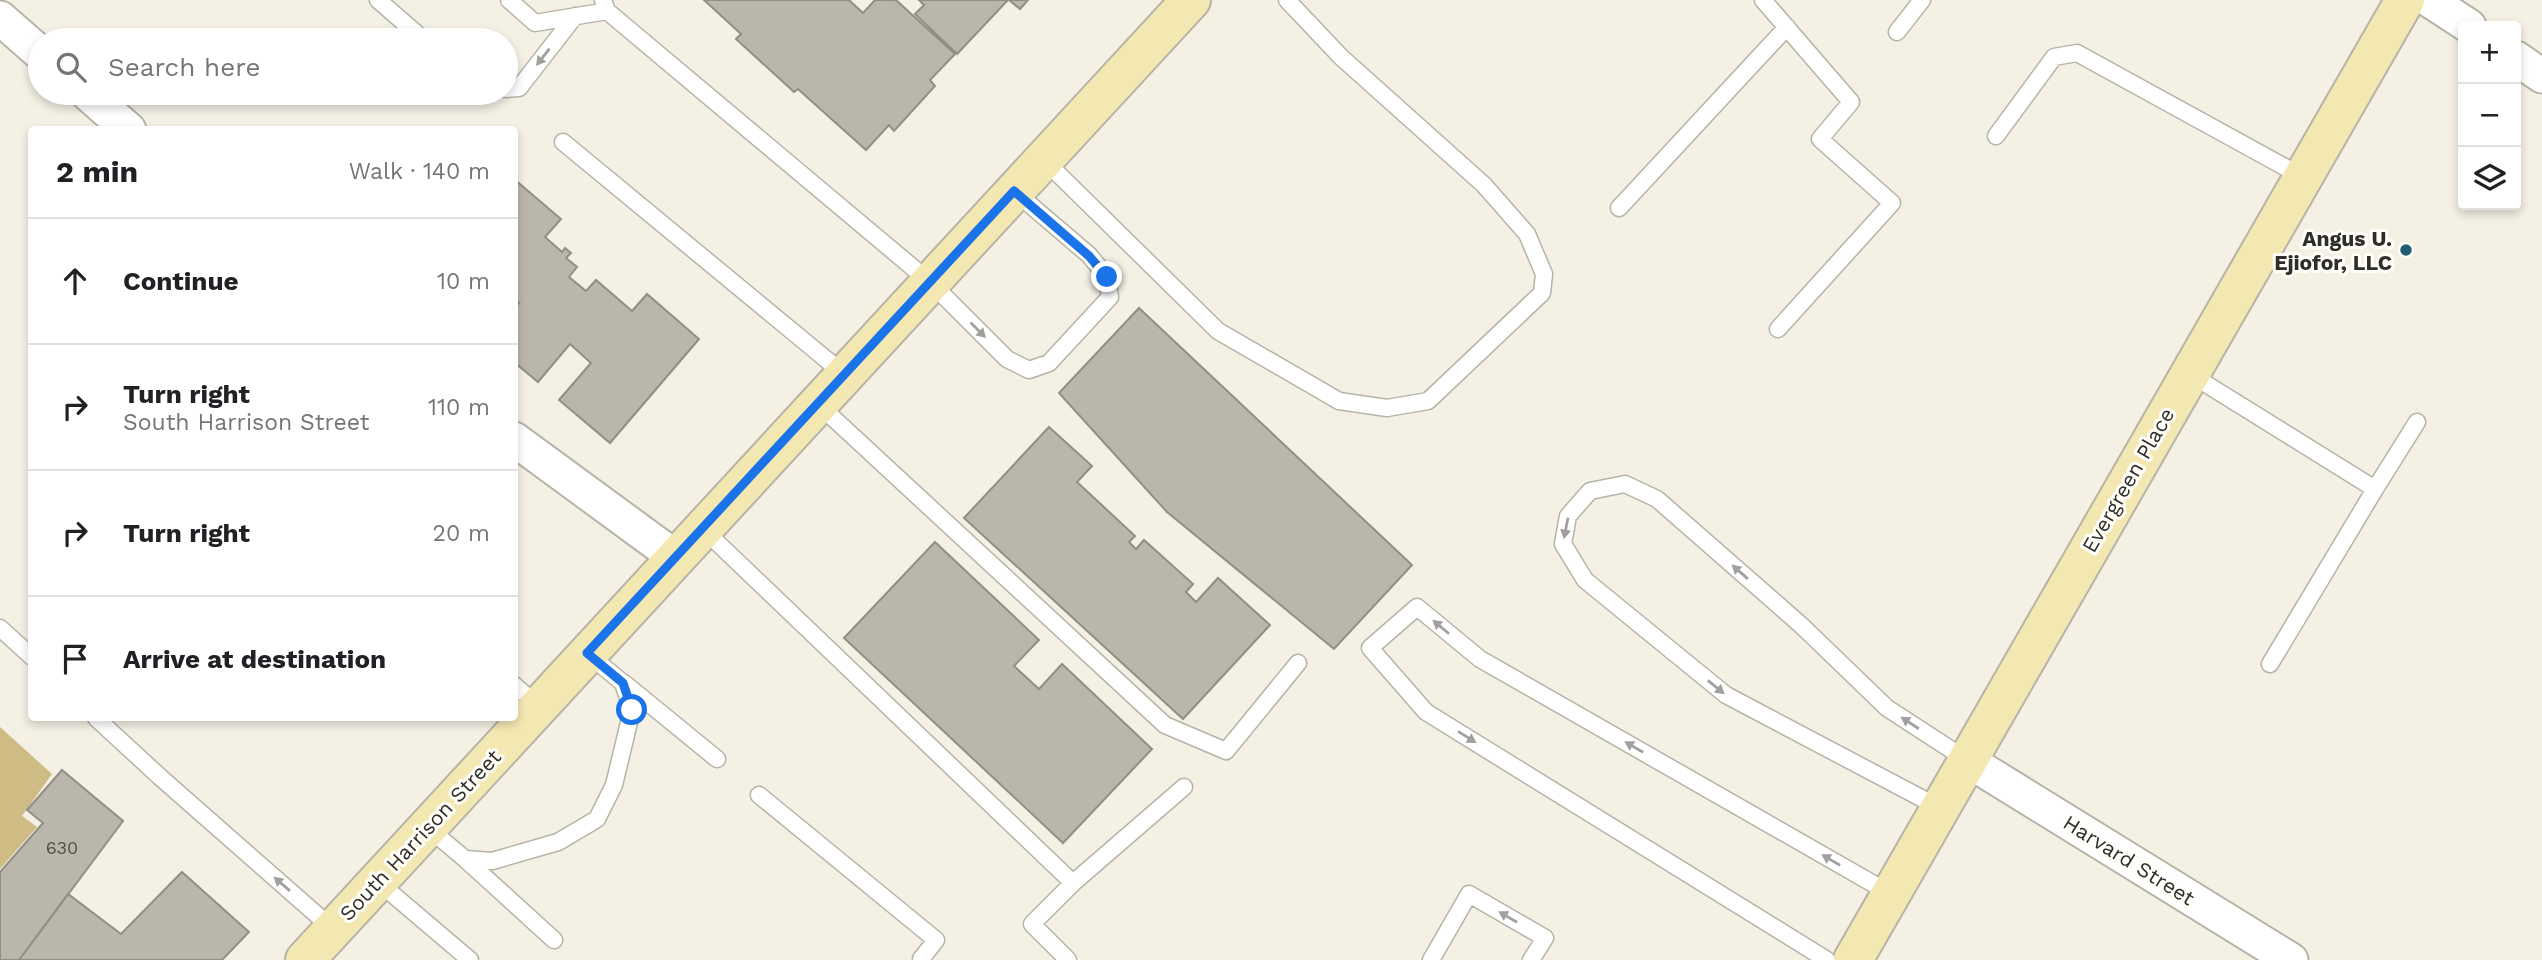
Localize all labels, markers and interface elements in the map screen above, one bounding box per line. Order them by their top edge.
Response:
map controls [2458,21,2521,210]
button: + [2458,21,2521,84]
search box [28,28,518,105]
icon: search [52,48,90,86]
one-way arrow [535,48,550,66]
text: Search here [108,52,260,82]
button: − [2458,84,2521,147]
button: layers [2458,147,2521,210]
text: 2 min [56,154,138,189]
text: Walk · 140 m [349,158,490,185]
place label: Angus U. Ejiofor, LLC [2274,226,2392,275]
marker: Angus U. Ejiofor, LLC [2398,242,2414,258]
route end [1091,261,1122,292]
icon: ahead [56,262,94,300]
text: Continue [123,266,239,296]
text: 10 m [437,268,490,295]
one-way arrow [969,322,986,338]
text: Turn right [123,379,250,409]
icon: right [56,388,94,426]
text: 110 m [428,394,490,421]
street label: Evergreen Place [2077,403,2179,557]
text: South Harrison Street [123,409,369,436]
icon: right [56,514,94,552]
one-way arrow [1560,517,1571,539]
text: Turn right [123,518,250,548]
text: 20 m [433,520,490,547]
one-way arrow [1731,564,1749,580]
one-way arrow [1433,620,1451,635]
icon: arrive [56,640,94,678]
text: Arrive at destination [123,644,386,674]
one-way arrow [1707,679,1724,694]
route start [616,694,647,725]
one-way arrow [1900,716,1919,729]
one-way arrow [1457,731,1476,744]
one-way arrow [1624,742,1644,754]
street label: South Harrison Street [334,744,506,926]
street label: Harvard Street [2059,810,2199,910]
house number: 630 [46,837,78,858]
one-way arrow [1822,854,1841,867]
one-way arrow [273,876,291,892]
one-way arrow [1498,911,1518,923]

